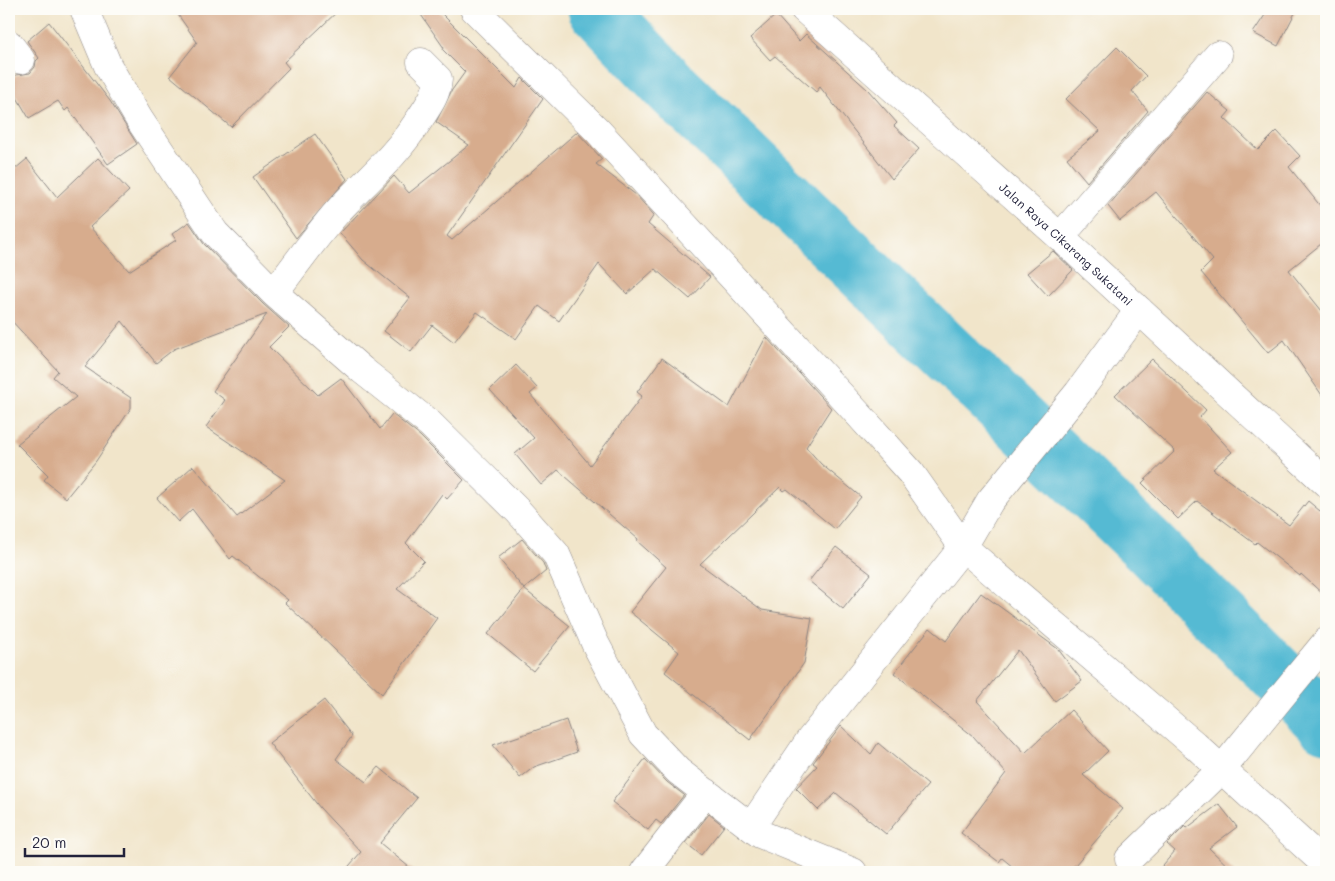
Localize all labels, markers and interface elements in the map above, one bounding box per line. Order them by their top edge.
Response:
street label: Jalan Raya Cikarang Sukatani [996,179,1137,309]
scale bar [25,826,124,858]
text: 20 m [32,832,66,852]

